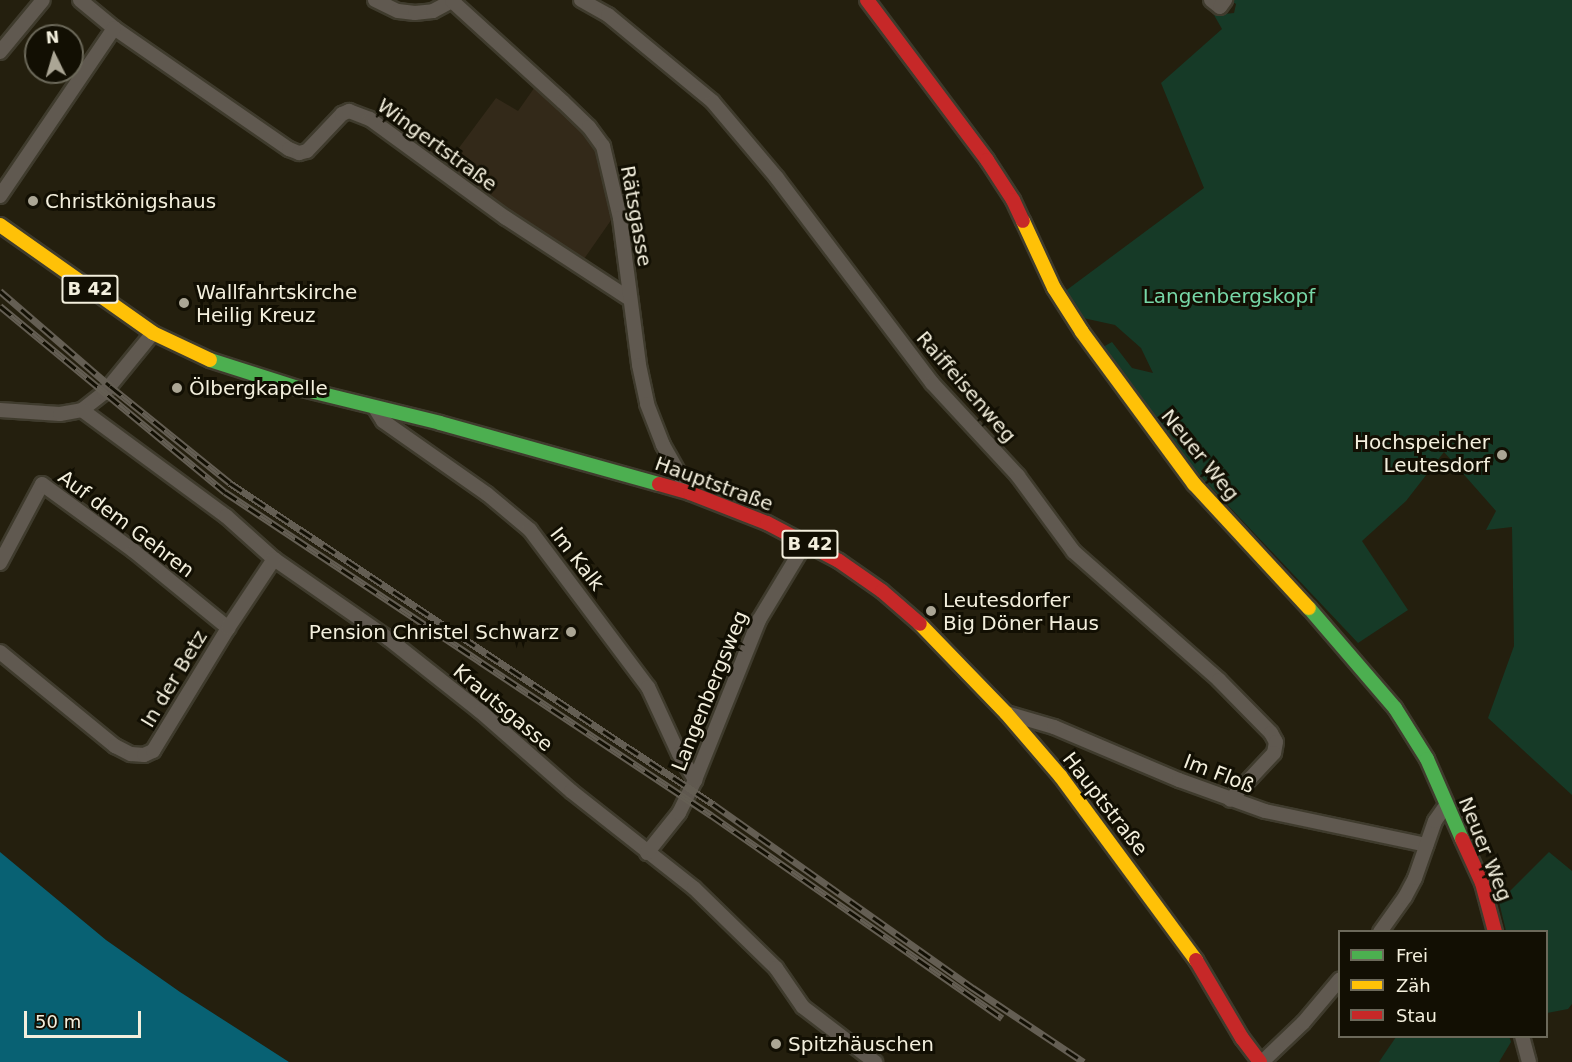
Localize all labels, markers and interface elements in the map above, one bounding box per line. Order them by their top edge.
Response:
north arrow [24,24,84,84]
text: N [45,28,60,48]
street label: Wingertstraße [372,93,502,197]
street label: Rätsgasse [615,164,657,268]
place label: Christkönigshaus [45,189,216,213]
marker: Christkönigshaus [26,194,40,208]
road number: B 42 [60,274,120,304]
place label: Wallfahrtskirche Heilig Kreuz [196,280,357,327]
park label: Langenbergskopf [1143,284,1315,308]
marker: Wallfahrtskirche Heilig Kreuz [177,296,191,310]
street label: Raiffeisenweg [911,326,1021,448]
place label: Ölbergkapelle [189,376,328,400]
marker: Ölbergkapelle [170,381,184,395]
street label: Neuer Weg [1156,405,1244,505]
place label: Hochspeicher Leutesdorf [1354,431,1490,478]
marker: Hochspeicher Leutesdorf [1495,448,1509,462]
street label: Hauptstraße [652,451,776,517]
street label: Auf dem Gehren [53,465,199,583]
street label: Im Kalk [545,522,609,596]
road number: B 42 [780,529,840,559]
place label: Leutesdorfer Big Döner Haus [943,588,1099,635]
marker: Leutesdorfer Big Döner Haus [924,604,938,618]
street label: Langenbergsweg [667,607,753,775]
place label: Pension Christel Schwarz [309,620,559,644]
marker: Pension Christel Schwarz [564,625,578,639]
street label: In der Betz [136,626,212,732]
street label: Krautsgasse [448,659,558,757]
street label: Hauptstraße [1057,748,1153,860]
street label: Im Floß [1180,750,1258,798]
street label: Neuer Weg [1453,793,1517,905]
legend [1338,930,1548,1038]
text: Frei [1396,945,1428,966]
text: Zäh [1396,975,1431,996]
scale bar [27,999,144,1037]
text: Stau [1396,1005,1437,1026]
text: 50 m [35,1011,81,1032]
place label: Spitzhäuschen [788,1032,934,1056]
marker: Spitzhäuschen [769,1037,783,1051]

